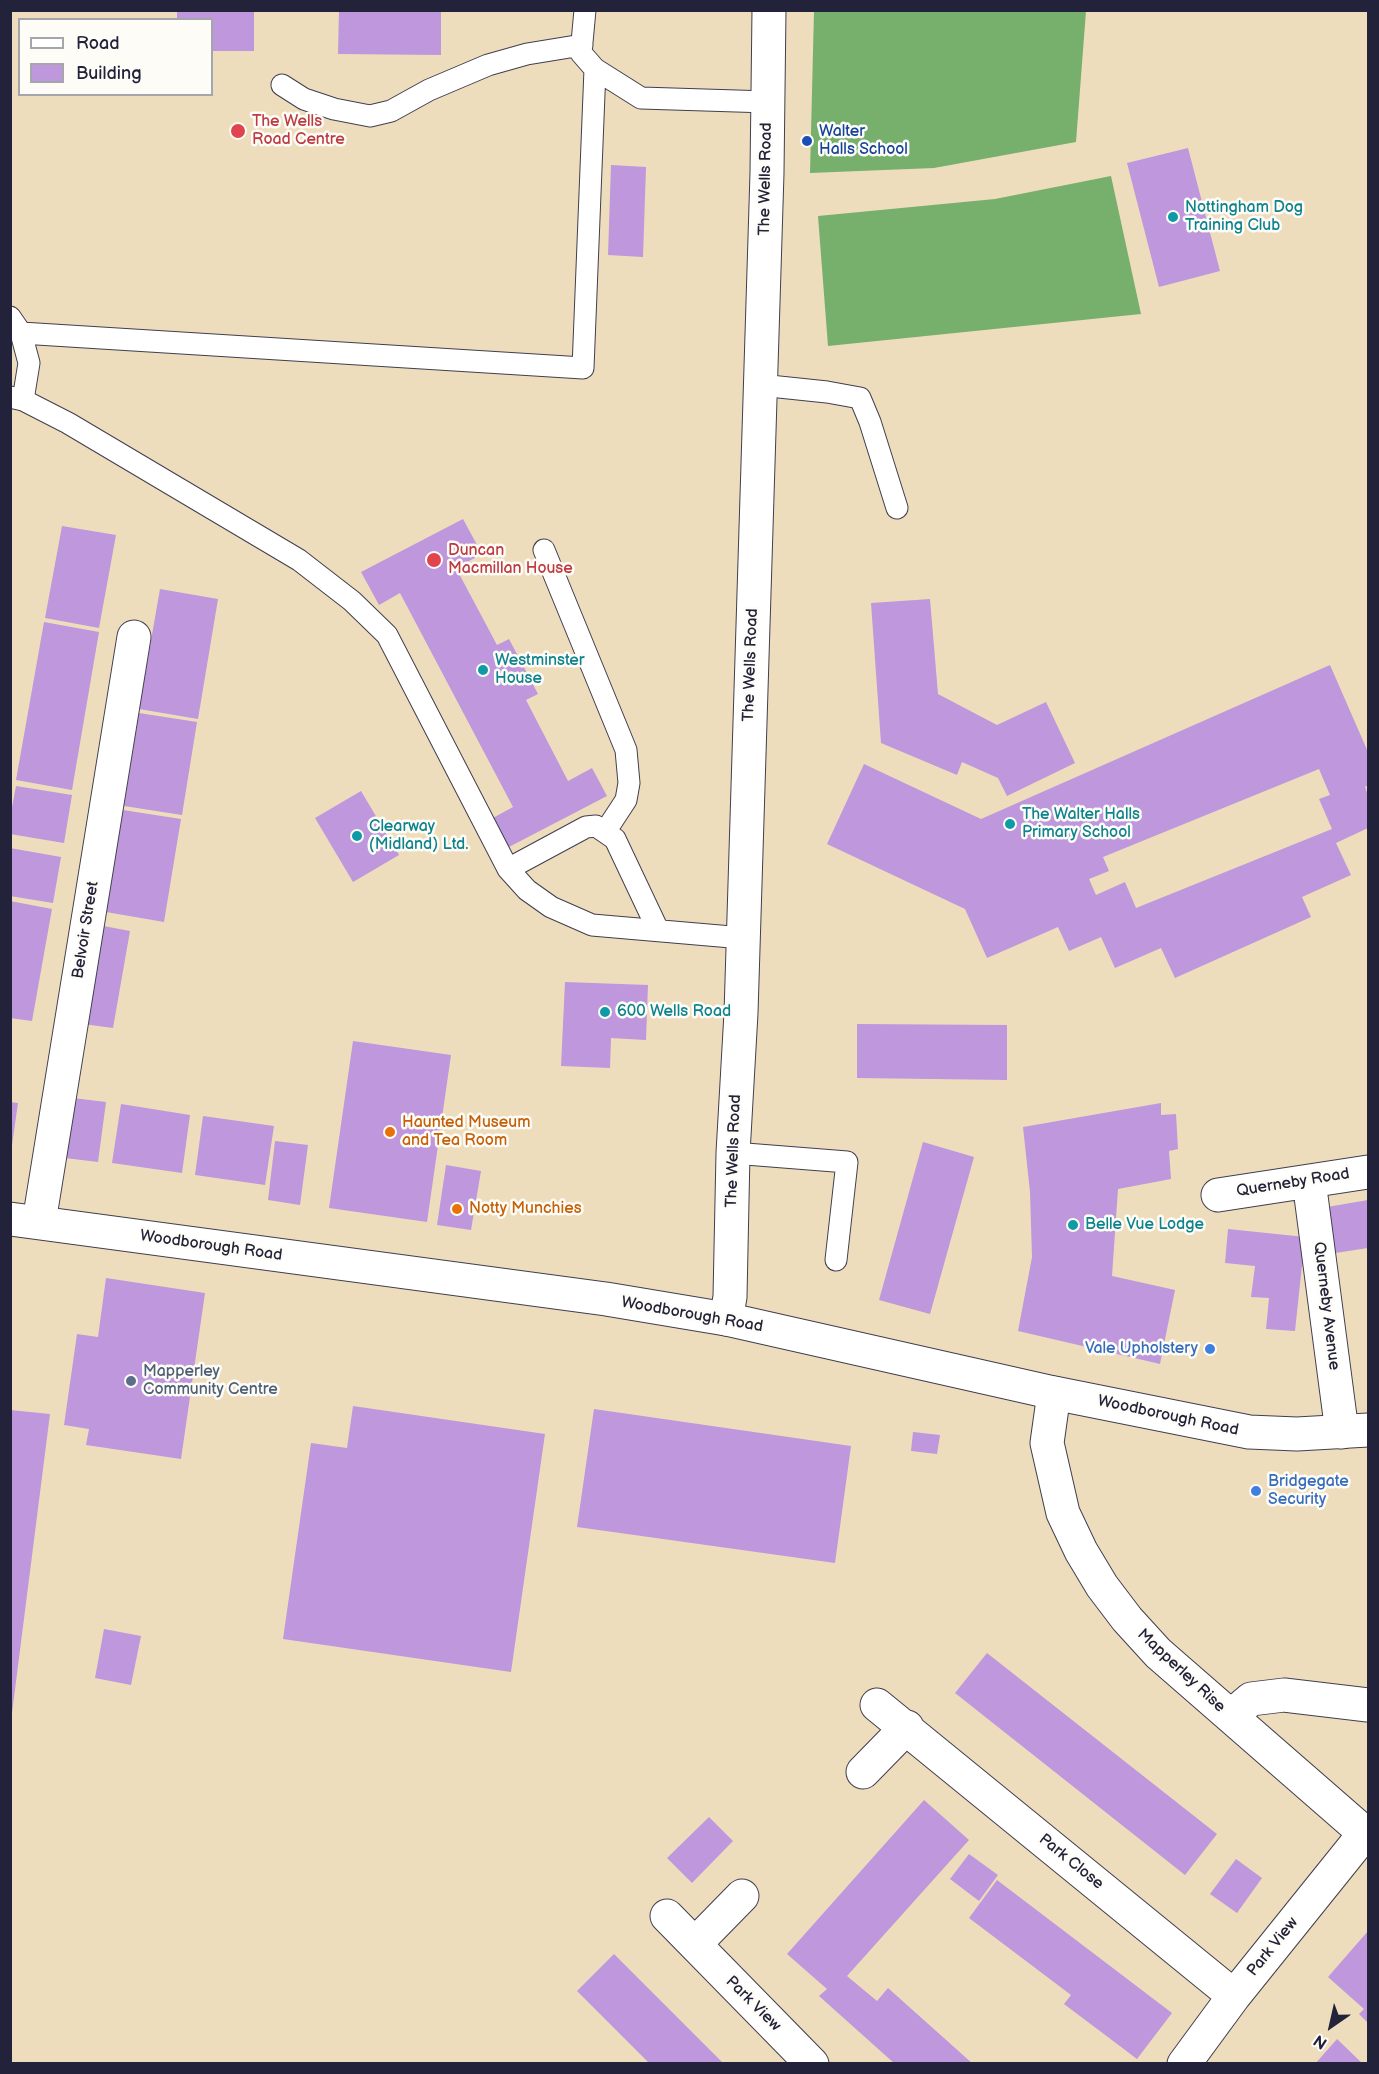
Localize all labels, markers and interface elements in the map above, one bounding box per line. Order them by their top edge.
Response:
legend [18,18,213,96]
text: Road [76,33,120,54]
text: Building [76,63,142,84]
place label: The Wells Road Centre [252,112,345,150]
marker: The Wells Road Centre [229,122,247,140]
street label: The Wells Road [755,122,777,236]
place label: Walter Halls School [819,122,908,160]
marker: Walter Halls School [800,134,814,148]
place label: Nottingham Dog Training Club [1185,198,1303,236]
marker: Nottingham Dog Training Club [1166,210,1180,224]
place label: Duncan Macmillan House [448,541,573,579]
marker: Duncan Macmillan House [425,551,443,569]
street label: The Wells Road [739,608,763,722]
place label: Westminster House [495,651,585,689]
marker: Westminster House [476,663,490,677]
place label: The Walter Halls Primary School [1022,805,1140,843]
place label: Clearway (Midland) Ltd. [369,817,468,855]
marker: The Walter Halls Primary School [1003,817,1017,831]
marker: Clearway (Midland) Ltd. [350,829,364,843]
street label: Belvoir Street [69,880,103,980]
place label: 600 Wells Road [617,1002,731,1022]
marker: 600 Wells Road [598,1005,612,1019]
street label: The Wells Road [722,1094,746,1208]
place label: Haunted Museum and Tea Room [402,1113,530,1151]
marker: Haunted Museum and Tea Room [383,1125,397,1139]
street label: Querneby Road [1235,1165,1351,1201]
place label: Notty Munchies [469,1199,582,1219]
marker: Notty Munchies [450,1202,464,1216]
place label: Belle Vue Lodge [1085,1215,1204,1235]
marker: Belle Vue Lodge [1066,1218,1080,1232]
street label: Woodborough Road [139,1227,283,1265]
street label: Querneby Avenue [1309,1241,1343,1371]
street label: Woodborough Road [620,1293,764,1337]
place label: Vale Upholstery [1085,1339,1198,1359]
marker: Vale Upholstery [1203,1342,1217,1356]
place label: Mapperley Community Centre [143,1362,278,1400]
marker: Mapperley Community Centre [124,1374,138,1388]
street label: Woodborough Road [1096,1392,1240,1440]
place label: Bridgegate Security [1268,1472,1349,1510]
marker: Bridgegate Security [1249,1484,1263,1498]
street label: Mapperley Rise [1133,1625,1229,1717]
street label: Park Close [1035,1830,1107,1894]
street label: Park View [1243,1914,1303,1980]
street label: Park View [721,1972,785,2036]
north arrow [1301,1996,1361,2056]
text: N [1310,2030,1331,2053]

